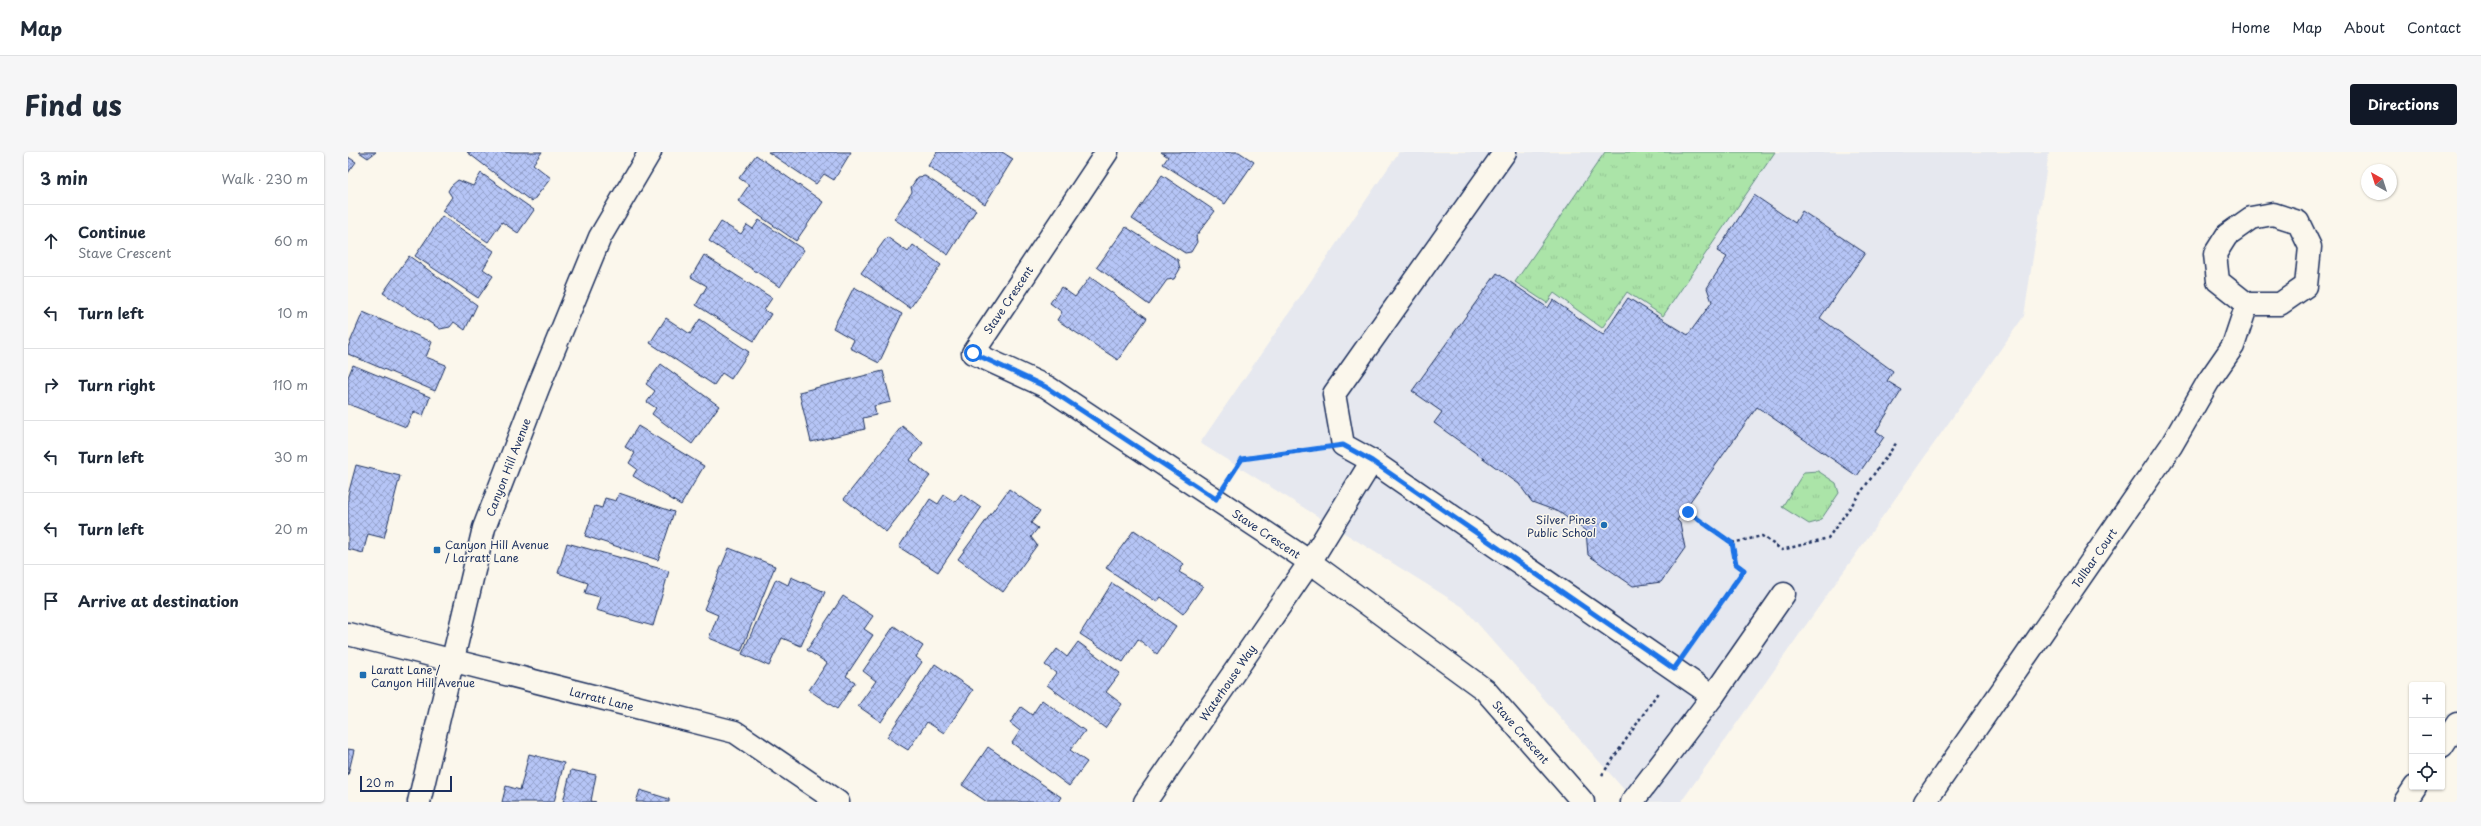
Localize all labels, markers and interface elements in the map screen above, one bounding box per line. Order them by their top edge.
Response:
text: Map [20,14,62,42]
text: Home [2231,17,2270,38]
text: Map [2292,17,2322,38]
text: About [2344,17,2385,38]
text: Contact [2407,17,2461,38]
text: Find us [24,83,122,126]
button: Directions [2350,84,2457,125]
north arrow [2361,164,2397,200]
text: 3 min [40,165,88,191]
text: Walk · 230 m [221,169,308,188]
text: Continue [78,220,146,243]
icon: ahead [40,230,62,252]
text: 60 m [274,231,308,250]
text: Stave Crescent [78,243,171,262]
street label: Stave Crescent [979,262,1037,338]
text: Turn left [78,301,144,324]
icon: left [40,302,62,324]
text: 10 m [278,303,308,322]
route start [964,344,982,362]
text: Turn right [78,373,155,396]
icon: right [40,374,62,396]
text: 110 m [273,375,308,394]
street label: Canyon Hill Avenue [481,415,534,519]
text: Turn left [78,445,144,468]
icon: left [40,446,62,468]
text: 30 m [274,447,308,466]
route end [1679,503,1697,521]
street label: Stave Crescent [1229,504,1305,563]
place label: Silver Pines Public School [1527,511,1596,541]
text: Turn left [78,517,144,540]
icon: left [40,518,62,540]
text: 20 m [274,519,308,538]
marker: Silver Pines Public School [1599,520,1609,530]
street label: Tollbar Court [2067,524,2121,591]
place label: Canyon Hill Avenue / Larratt Lane [445,536,549,566]
marker: Canyon Hill Avenue / Larratt Lane [432,545,442,555]
text: Arrive at destination [78,589,239,612]
icon: arrive [40,590,62,612]
street label: Waterhouse Way [1195,641,1260,724]
place label: Laratt Lane / Canyon Hill Avenue [371,661,475,691]
marker: Laratt Lane / Canyon Hill Avenue [358,670,368,680]
street label: Larratt Lane [568,682,636,715]
map controls [2409,682,2445,790]
button: + [2409,682,2445,718]
street label: Stave Crescent [1489,696,1554,767]
button: − [2409,718,2445,754]
button: locate [2409,754,2445,790]
scale bar [360,774,452,793]
text: 20 m [366,774,394,791]

